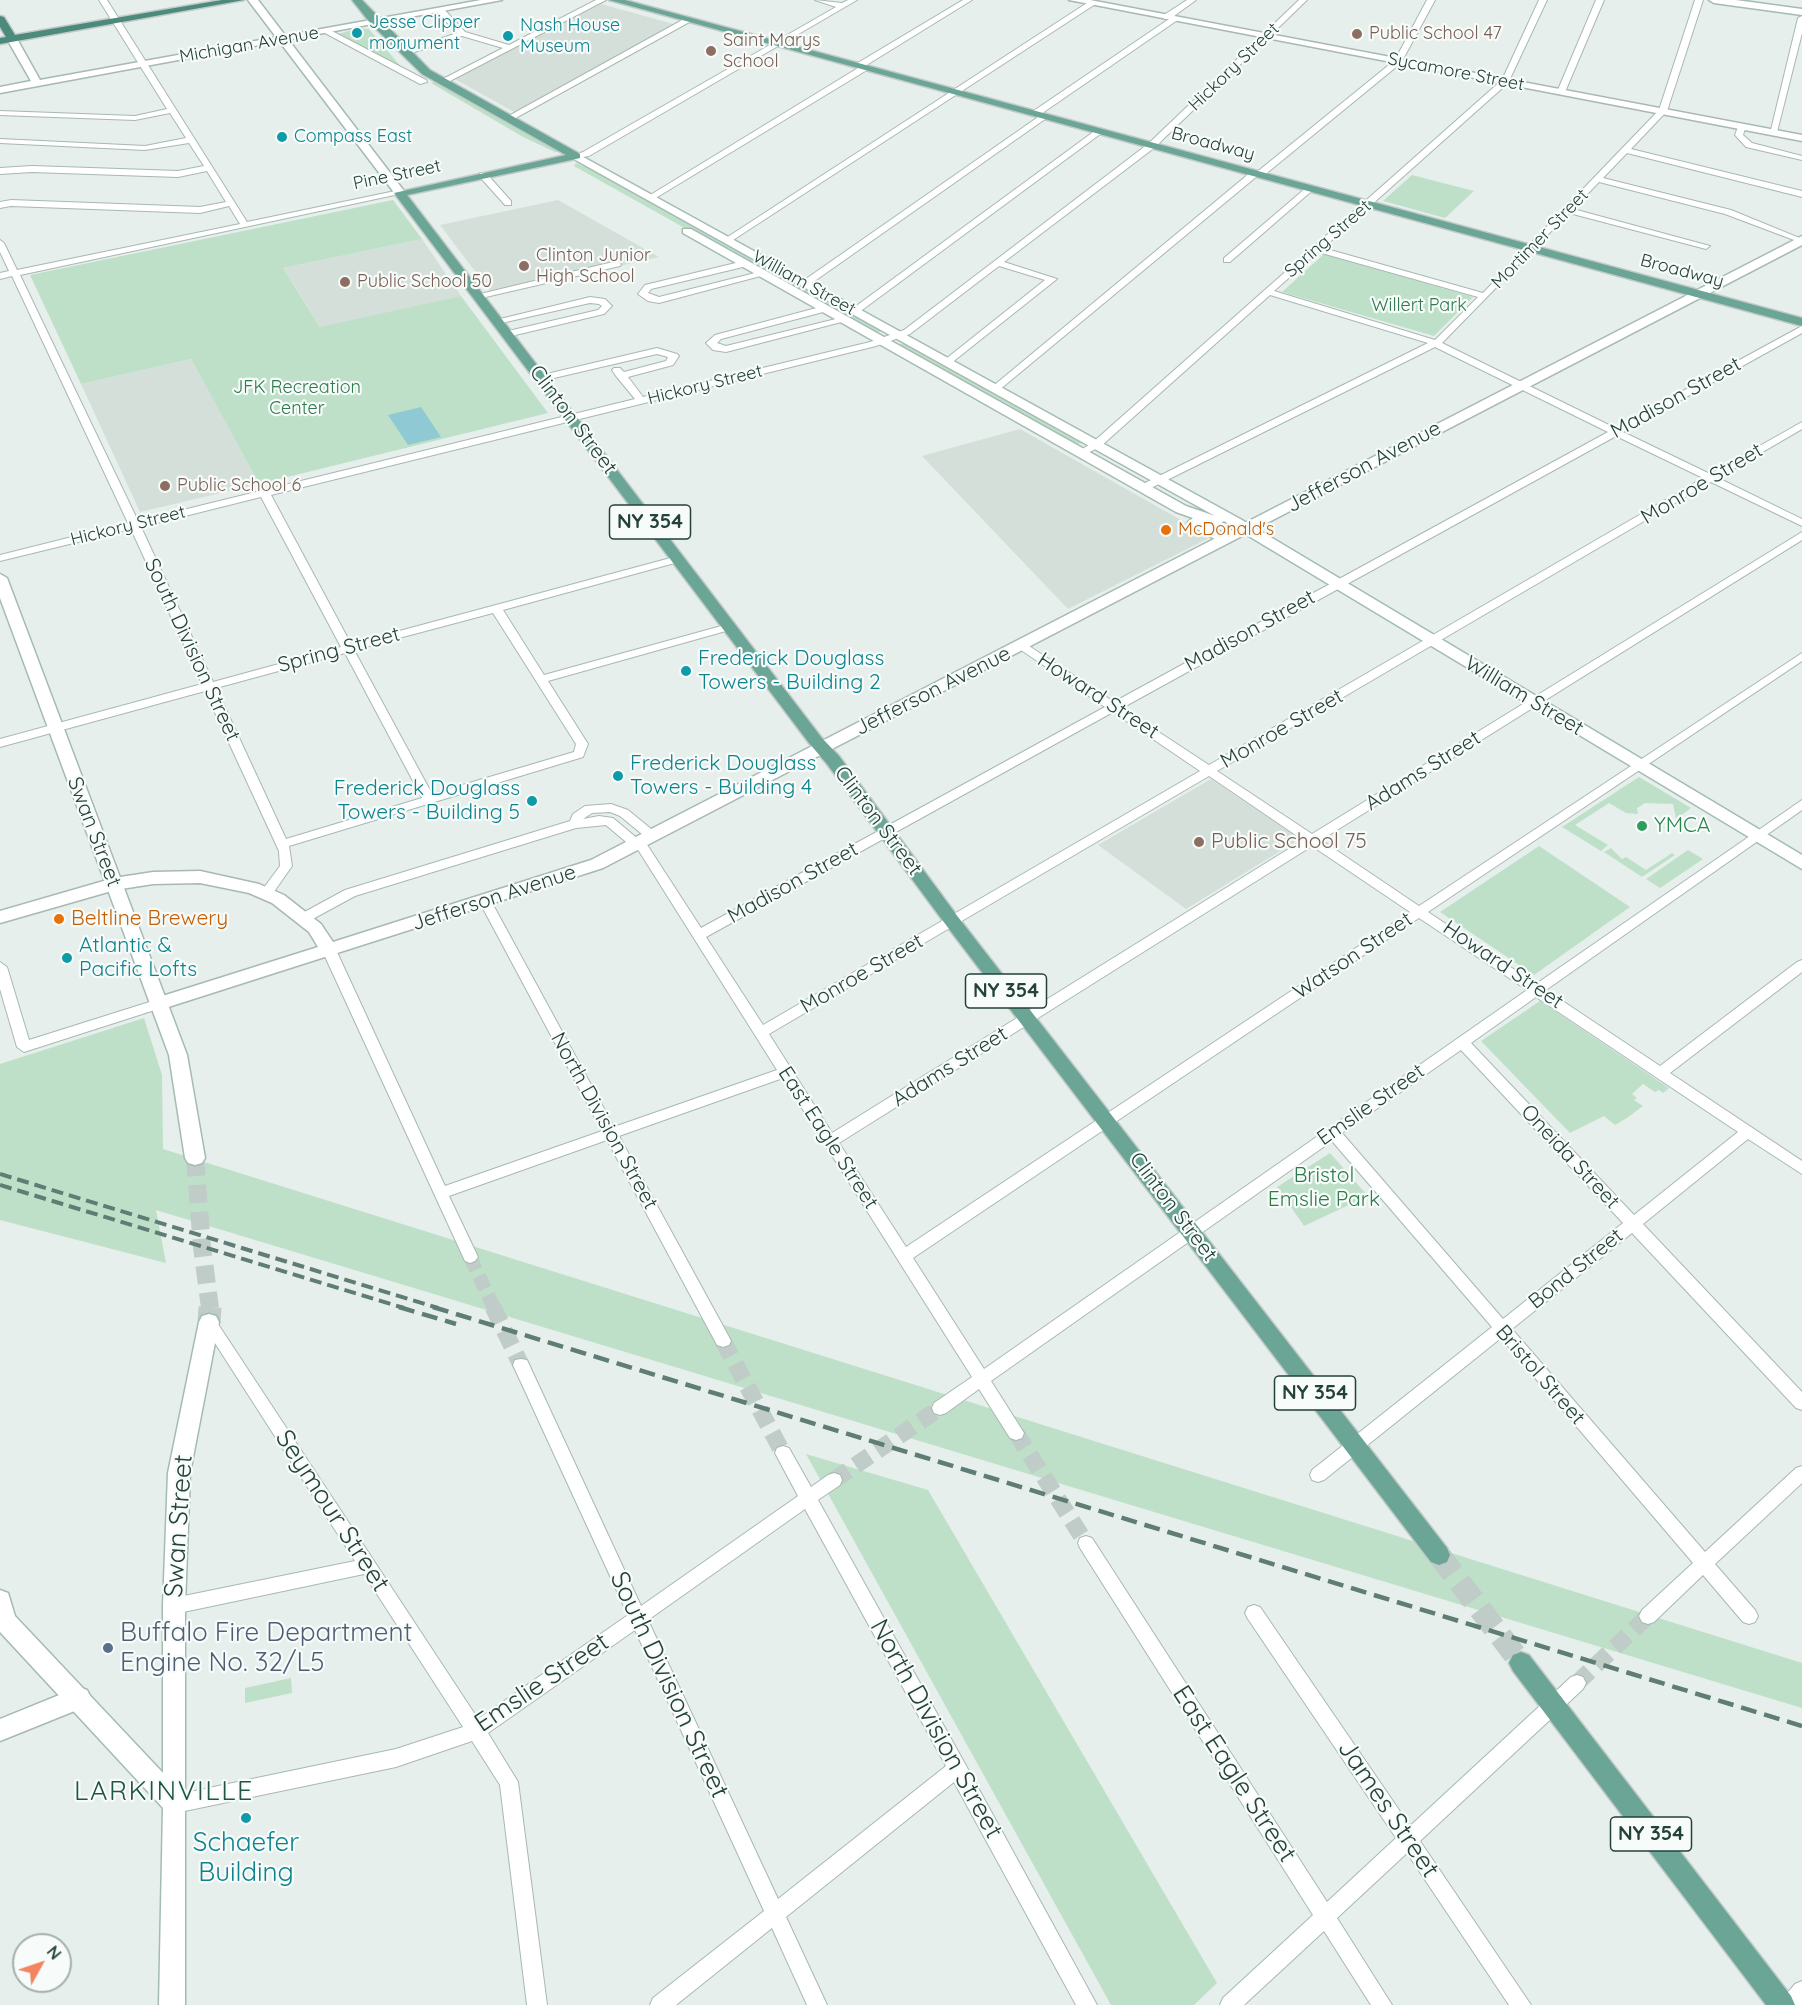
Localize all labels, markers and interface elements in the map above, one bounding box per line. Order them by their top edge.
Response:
place label: Jesse Clipper monument [369,12,480,54]
place label: Nash House Museum [520,15,620,57]
street label: Hickory Street [1184,18,1284,116]
street label: Michigan Avenue [178,22,320,68]
place label: Public School 47 [1369,23,1502,45]
marker: Jesse Clipper monument [350,26,364,40]
marker: Public School 47 [1350,27,1364,41]
marker: Nash House Museum [501,29,515,43]
place label: Saint Marys School [723,30,821,72]
marker: Saint Marys School [704,44,718,58]
street label: Sycamore Street [1386,48,1526,96]
street label: Broadway [1169,122,1257,166]
place label: Compass East [294,126,412,148]
marker: Compass East [275,130,289,144]
street label: Pine Street [351,155,443,195]
street label: Mortimer Street [1487,185,1593,293]
street label: Spring Street [1280,196,1376,282]
place label: Clinton Junior High School [536,245,651,288]
street label: William Street [749,246,859,320]
street label: Broadway [1638,249,1726,293]
marker: Clinton Junior High School [517,259,531,273]
place label: Public School 50 [357,271,492,293]
marker: Public School 50 [338,275,352,289]
park label: Willert Park [1371,295,1467,317]
street label: Madison Street [1606,352,1746,444]
street label: Clinton Street [524,360,622,480]
street label: Hickory Street [645,360,765,410]
park label: JFK Recreation Center [233,377,361,420]
street label: Jefferson Avenue [1283,416,1445,518]
street label: Monroe Street [1637,438,1767,530]
place label: Public School 6 [177,475,301,497]
marker: Public School 6 [158,479,172,493]
street label: Hickory Street [68,501,188,551]
road number: NY 354 [610,505,690,539]
place label: McDonald's [1178,519,1274,541]
marker: McDonald's [1159,523,1173,537]
street label: South Division Street [139,555,245,745]
street label: Madison Street [1180,585,1320,677]
street label: Spring Street [275,622,403,678]
street label: Jefferson Avenue [851,641,1015,741]
place label: Frederick Douglass Towers - Building 2 [698,646,884,696]
street label: Howard Street [1032,647,1164,745]
street label: William Street [1460,651,1588,741]
marker: Frederick Douglass Towers - Building 2 [679,664,693,678]
street label: Monroe Street [1216,684,1348,774]
street label: Adams Street [1361,726,1485,816]
place label: Frederick Douglass Towers - Building 4 [630,751,816,801]
street label: Clinton Street [829,761,927,881]
marker: Frederick Douglass Towers - Building 4 [611,769,625,783]
street label: Swan Street [62,773,126,891]
place label: Frederick Douglass Towers - Building 5 [334,776,520,826]
marker: Frederick Douglass Towers - Building 5 [525,794,539,808]
place label: YMCA [1654,813,1710,839]
marker: YMCA [1635,819,1649,833]
place label: Public School 75 [1211,829,1367,855]
marker: Public School 75 [1192,835,1206,849]
street label: Madison Street [723,837,863,929]
street label: Jefferson Avenue [409,860,579,936]
place label: Beltline Brewery [71,906,228,932]
street label: Watson Street [1289,907,1417,1005]
marker: Beltline Brewery [52,912,66,926]
street label: Howard Street [1438,915,1568,1015]
street label: Monroe Street [796,929,928,1019]
place label: Atlantic & Pacific Lofts [79,933,197,983]
marker: Atlantic & Pacific Lofts [60,951,74,965]
road number: NY 354 [966,974,1046,1008]
street label: Adams Street [888,1022,1012,1112]
street label: North Division Street [545,1028,663,1214]
street label: Emslie Street [1312,1059,1430,1151]
street label: East Eagle Street [773,1062,883,1214]
street label: Oneida Street [1515,1100,1625,1214]
street label: Clinton Street [1124,1147,1222,1267]
park label: Bristol Emslie Park [1268,1163,1380,1213]
street label: Bond Street [1524,1223,1628,1315]
street label: Bristol Street [1490,1320,1590,1430]
road number: NY 354 [1274,1376,1356,1410]
street label: Seymour Street [268,1424,396,1598]
street label: Swan Street [158,1453,200,1599]
street label: South Division Street [603,1567,735,1803]
street label: North Division Street [863,1614,1009,1844]
place label: Buffalo Fire Department Engine No. 32/L5 [120,1617,412,1678]
street label: Emslie Street [469,1627,615,1739]
marker: Buffalo Fire Department Engine No. 32/L5 [101,1641,115,1655]
street label: East Eagle Street [1165,1680,1303,1868]
street label: James Street [1331,1734,1445,1884]
district label: LARKINVILLE [74,1776,254,1808]
marker: Schaefer Building [239,1811,253,1825]
road number: NY 354 [1610,1817,1692,1851]
place label: Schaefer Building [193,1827,299,1888]
north arrow [12,1933,72,1993]
text: N [43,1942,66,1964]

